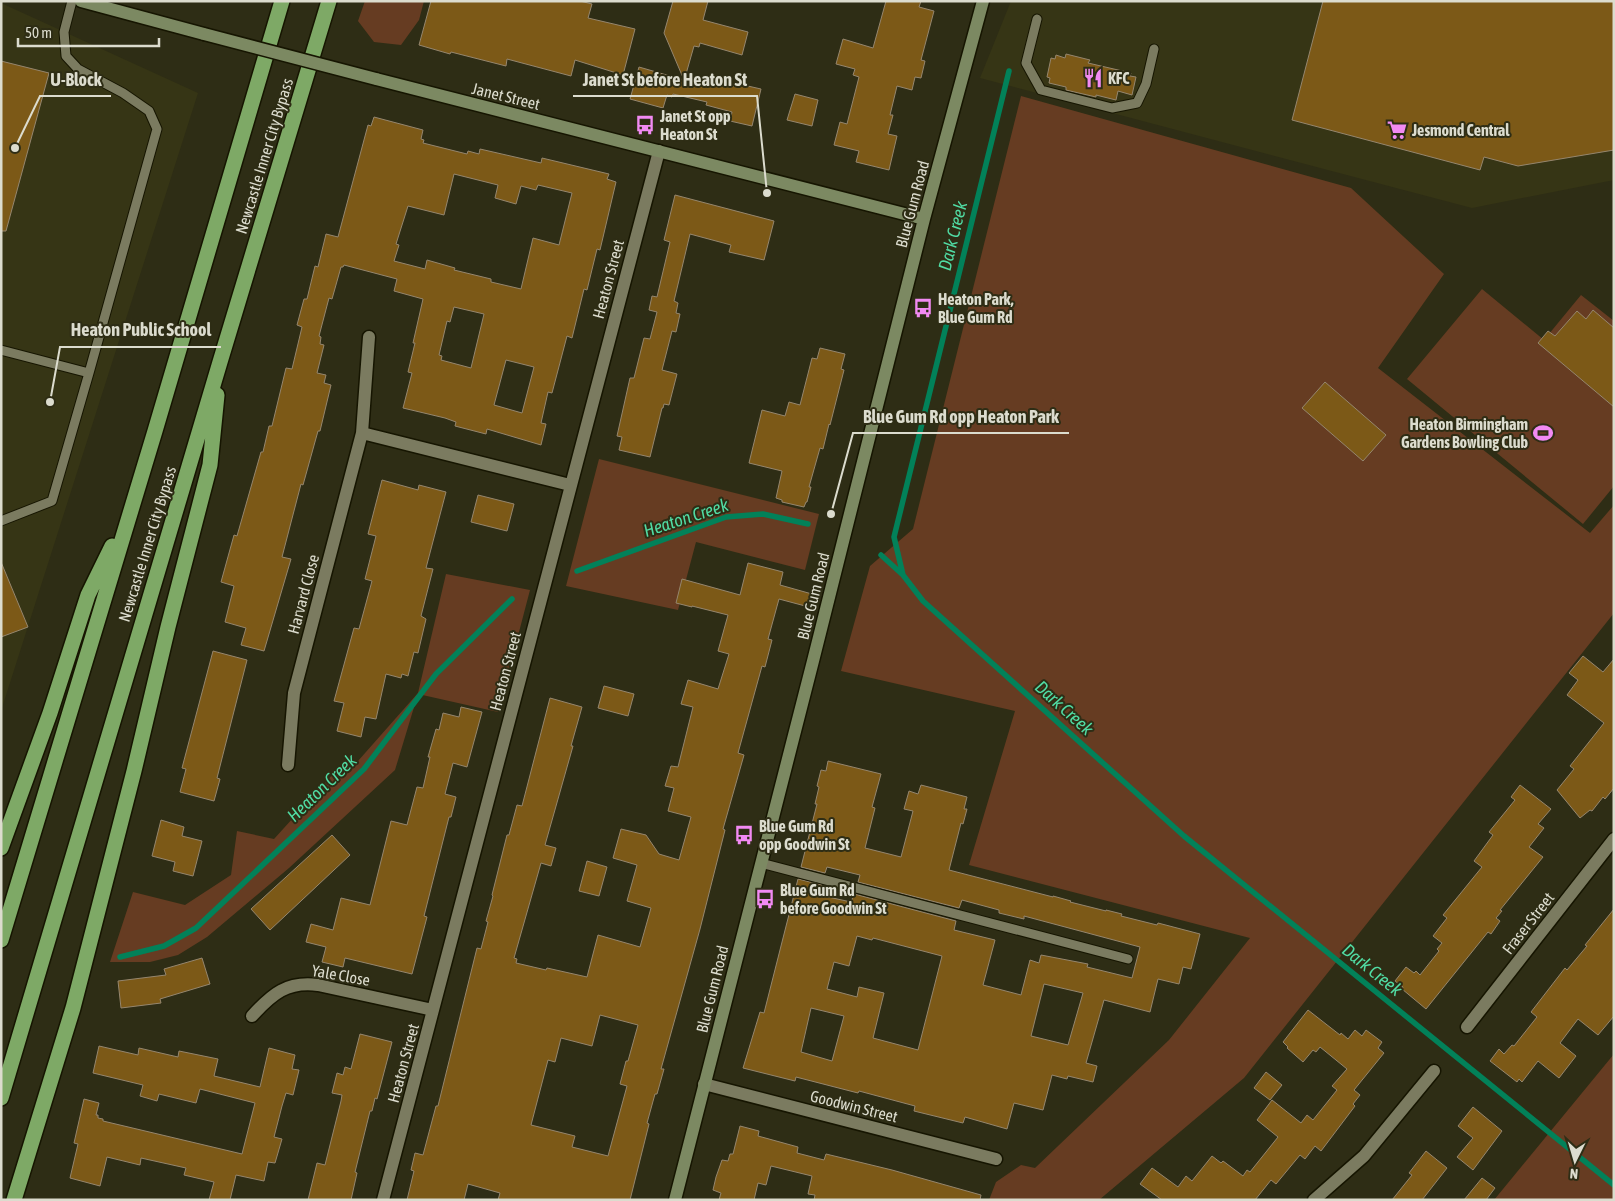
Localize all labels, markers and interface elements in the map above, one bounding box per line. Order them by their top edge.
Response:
scale bar [18,15,159,47]
text: 50 m [25,24,52,41]
callout: U-Block [40,63,111,96]
callout: Janet St before Heaton St [573,63,757,96]
restaurant icon: KFC [1082,67,1104,89]
text: U-Block [50,69,103,90]
text: Janet St before Heaton St [582,69,748,90]
place label: KFC [1108,69,1130,87]
street label: Newcastle Inner City Bypass [232,76,297,236]
street label: Janet Street [470,79,542,113]
place label: Janet St opp Heaton St [659,107,731,143]
bus stop icon: Janet St opp Heaton St [634,114,656,136]
supermarket icon: Jesmond Central [1386,119,1408,141]
place label: Jesmond Central [1411,121,1510,139]
street label: Blue Gum Road [892,158,932,250]
water label: Dark Creek [934,198,972,273]
street label: Heaton Street [589,237,627,320]
place label: Heaton Park, Blue Gum Rd [938,290,1014,326]
bus stop icon: Heaton Park, Blue Gum Rd [912,297,934,319]
callout: Heaton Public School [60,314,221,347]
text: Heaton Public School [71,319,211,340]
callout: Blue Gum Rd opp Heaton Park [853,400,1069,433]
text: Blue Gum Rd opp Heaton Park [863,406,1060,427]
place label: Heaton Birmingham Gardens Bowling Club [1401,415,1528,451]
sports icon: Heaton Birmingham Gardens Bowling Club [1532,422,1554,444]
street label: Newcastle Inner City Bypass [115,464,180,624]
water label: Heaton Creek [641,494,732,541]
street label: Blue Gum Road [793,550,833,642]
street label: Harvard Close [284,552,322,636]
street label: Heaton Street [486,629,524,712]
water label: Dark Creek [1031,676,1099,740]
water label: Heaton Creek [283,749,361,826]
place label: Blue Gum Rd opp Goodwin St [759,817,850,853]
bus stop icon: Blue Gum Rd opp Goodwin St [733,824,755,846]
place label: Blue Gum Rd before Goodwin St [780,881,887,917]
bus stop icon: Blue Gum Rd before Goodwin St [754,888,776,910]
street label: Fraser Street [1498,888,1558,957]
water label: Dark Creek [1338,939,1407,1001]
street label: Blue Gum Road [692,943,732,1035]
street label: Yale Close [310,961,372,989]
street label: Heaton Street [384,1021,422,1104]
street label: Goodwin Street [808,1086,900,1126]
north arrow [1550,1136,1600,1186]
text: N [1569,1166,1579,1182]

